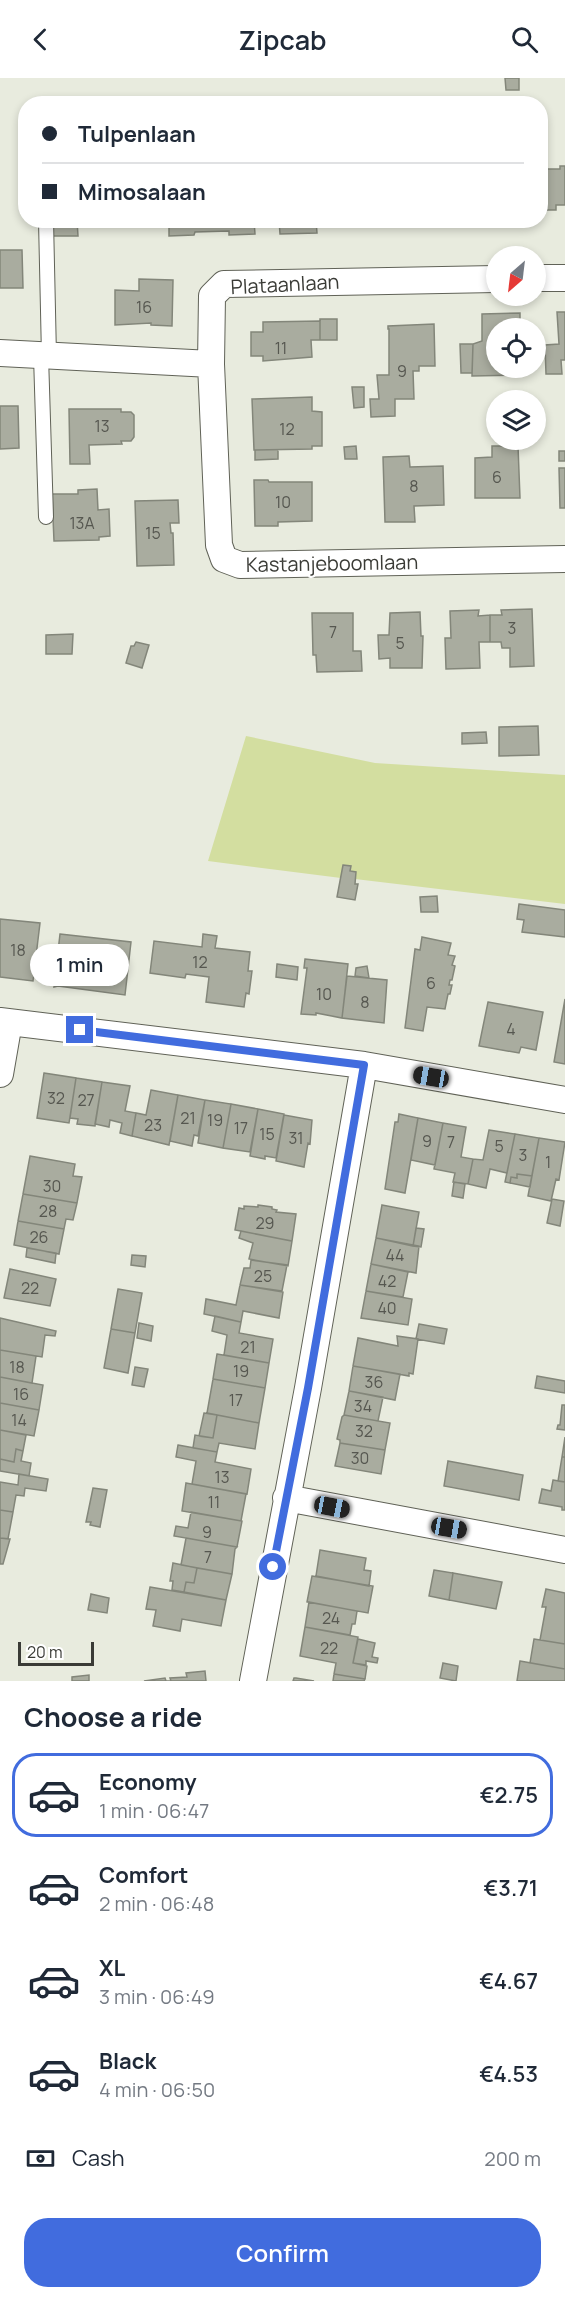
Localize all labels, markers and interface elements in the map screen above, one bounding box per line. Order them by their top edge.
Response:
text: Zipcab [239,21,327,58]
icon: back [24,23,57,56]
icon: search [508,23,541,56]
text: Tulpenlaan [78,119,196,149]
text: Mimosalaan [78,177,206,207]
north arrow [486,246,546,306]
map controls [486,246,546,450]
street label: Plataanlaan [230,268,340,300]
house number: 16 [136,296,152,318]
button: locate [486,318,546,378]
house number: 11 [275,337,287,359]
house number: 9 [397,360,407,382]
button: layers [486,390,546,450]
house number: 13 [94,415,110,437]
house number: 12 [279,418,295,440]
house number: 6 [492,466,502,488]
house number: 8 [409,475,419,497]
house number: 10 [275,491,291,513]
house number: 13A [69,512,95,534]
house number: 15 [145,522,161,544]
street label: Kastanjeboomlaan [246,548,418,578]
house number: 3 [508,617,516,639]
house number: 7 [329,621,337,643]
house number: 5 [395,632,405,654]
house number: 18 [10,939,26,961]
callout: 1 min [31,943,130,985]
text: 1 min [56,951,103,978]
house number: 12 [192,951,208,973]
house number: 6 [426,972,436,994]
house number: 10 [316,983,332,1005]
house number: 8 [360,991,370,1013]
route end [66,1016,93,1043]
house number: 4 [506,1018,516,1040]
car [412,1065,450,1089]
house number: 32 [47,1087,65,1109]
house number: 27 [77,1089,95,1111]
house number: 21 [180,1107,196,1129]
house number: 19 [207,1109,223,1131]
house number: 23 [144,1114,162,1136]
house number: 17 [234,1117,248,1139]
house number: 15 [259,1123,275,1145]
house number: 31 [288,1127,304,1149]
house number: 9 [422,1130,432,1152]
house number: 7 [447,1131,455,1153]
house number: 5 [494,1135,504,1157]
house number: 3 [519,1144,527,1166]
house number: 1 [545,1151,551,1173]
house number: 30 [43,1175,61,1197]
house number: 28 [39,1200,57,1222]
house number: 29 [255,1212,275,1234]
house number: 26 [29,1226,49,1248]
house number: 44 [385,1244,405,1266]
house number: 25 [254,1265,272,1287]
house number: 42 [378,1270,396,1292]
house number: 22 [21,1277,39,1299]
house number: 40 [377,1297,397,1319]
house number: 21 [240,1336,256,1358]
house number: 18 [9,1356,25,1378]
house number: 19 [233,1360,249,1382]
house number: 36 [365,1371,383,1393]
house number: 16 [13,1383,29,1405]
house number: 17 [229,1389,243,1411]
house number: 34 [354,1395,372,1417]
house number: 14 [11,1409,27,1431]
house number: 32 [355,1420,373,1442]
house number: 30 [351,1447,369,1469]
house number: 13 [214,1466,230,1488]
house number: 11 [208,1491,220,1513]
car [313,1495,351,1519]
car [430,1516,468,1540]
house number: 9 [202,1521,212,1543]
house number: 7 [204,1546,212,1568]
route start [259,1553,286,1580]
house number: 24 [322,1607,340,1629]
house number: 22 [320,1637,338,1659]
scale bar [18,1639,94,1666]
text: 20 m [27,1641,63,1663]
text: Choose a ride [24,1698,202,1735]
text: Economy [99,1767,197,1797]
icon: car [27,1768,81,1822]
text: €2.75 [480,1780,538,1810]
text: 1 min · 06:47 [99,1797,209,1824]
text: Comfort [99,1860,188,1890]
icon: car [27,1861,81,1915]
text: €3.71 [484,1873,538,1903]
text: 2 min · 06:48 [99,1890,214,1917]
text: XL [99,1953,125,1983]
icon: car [27,1954,81,2008]
text: €4.67 [479,1966,538,1996]
text: 3 min · 06:49 [99,1983,215,2010]
text: Black [99,2046,156,2076]
icon: car [27,2047,81,2101]
text: €4.53 [479,2059,538,2089]
text: 4 min · 06:50 [99,2076,215,2103]
icon: cash [24,2142,57,2175]
text: Cash [72,2143,125,2173]
text: 200 m [484,2145,541,2172]
button: Confirm [24,2218,541,2287]

